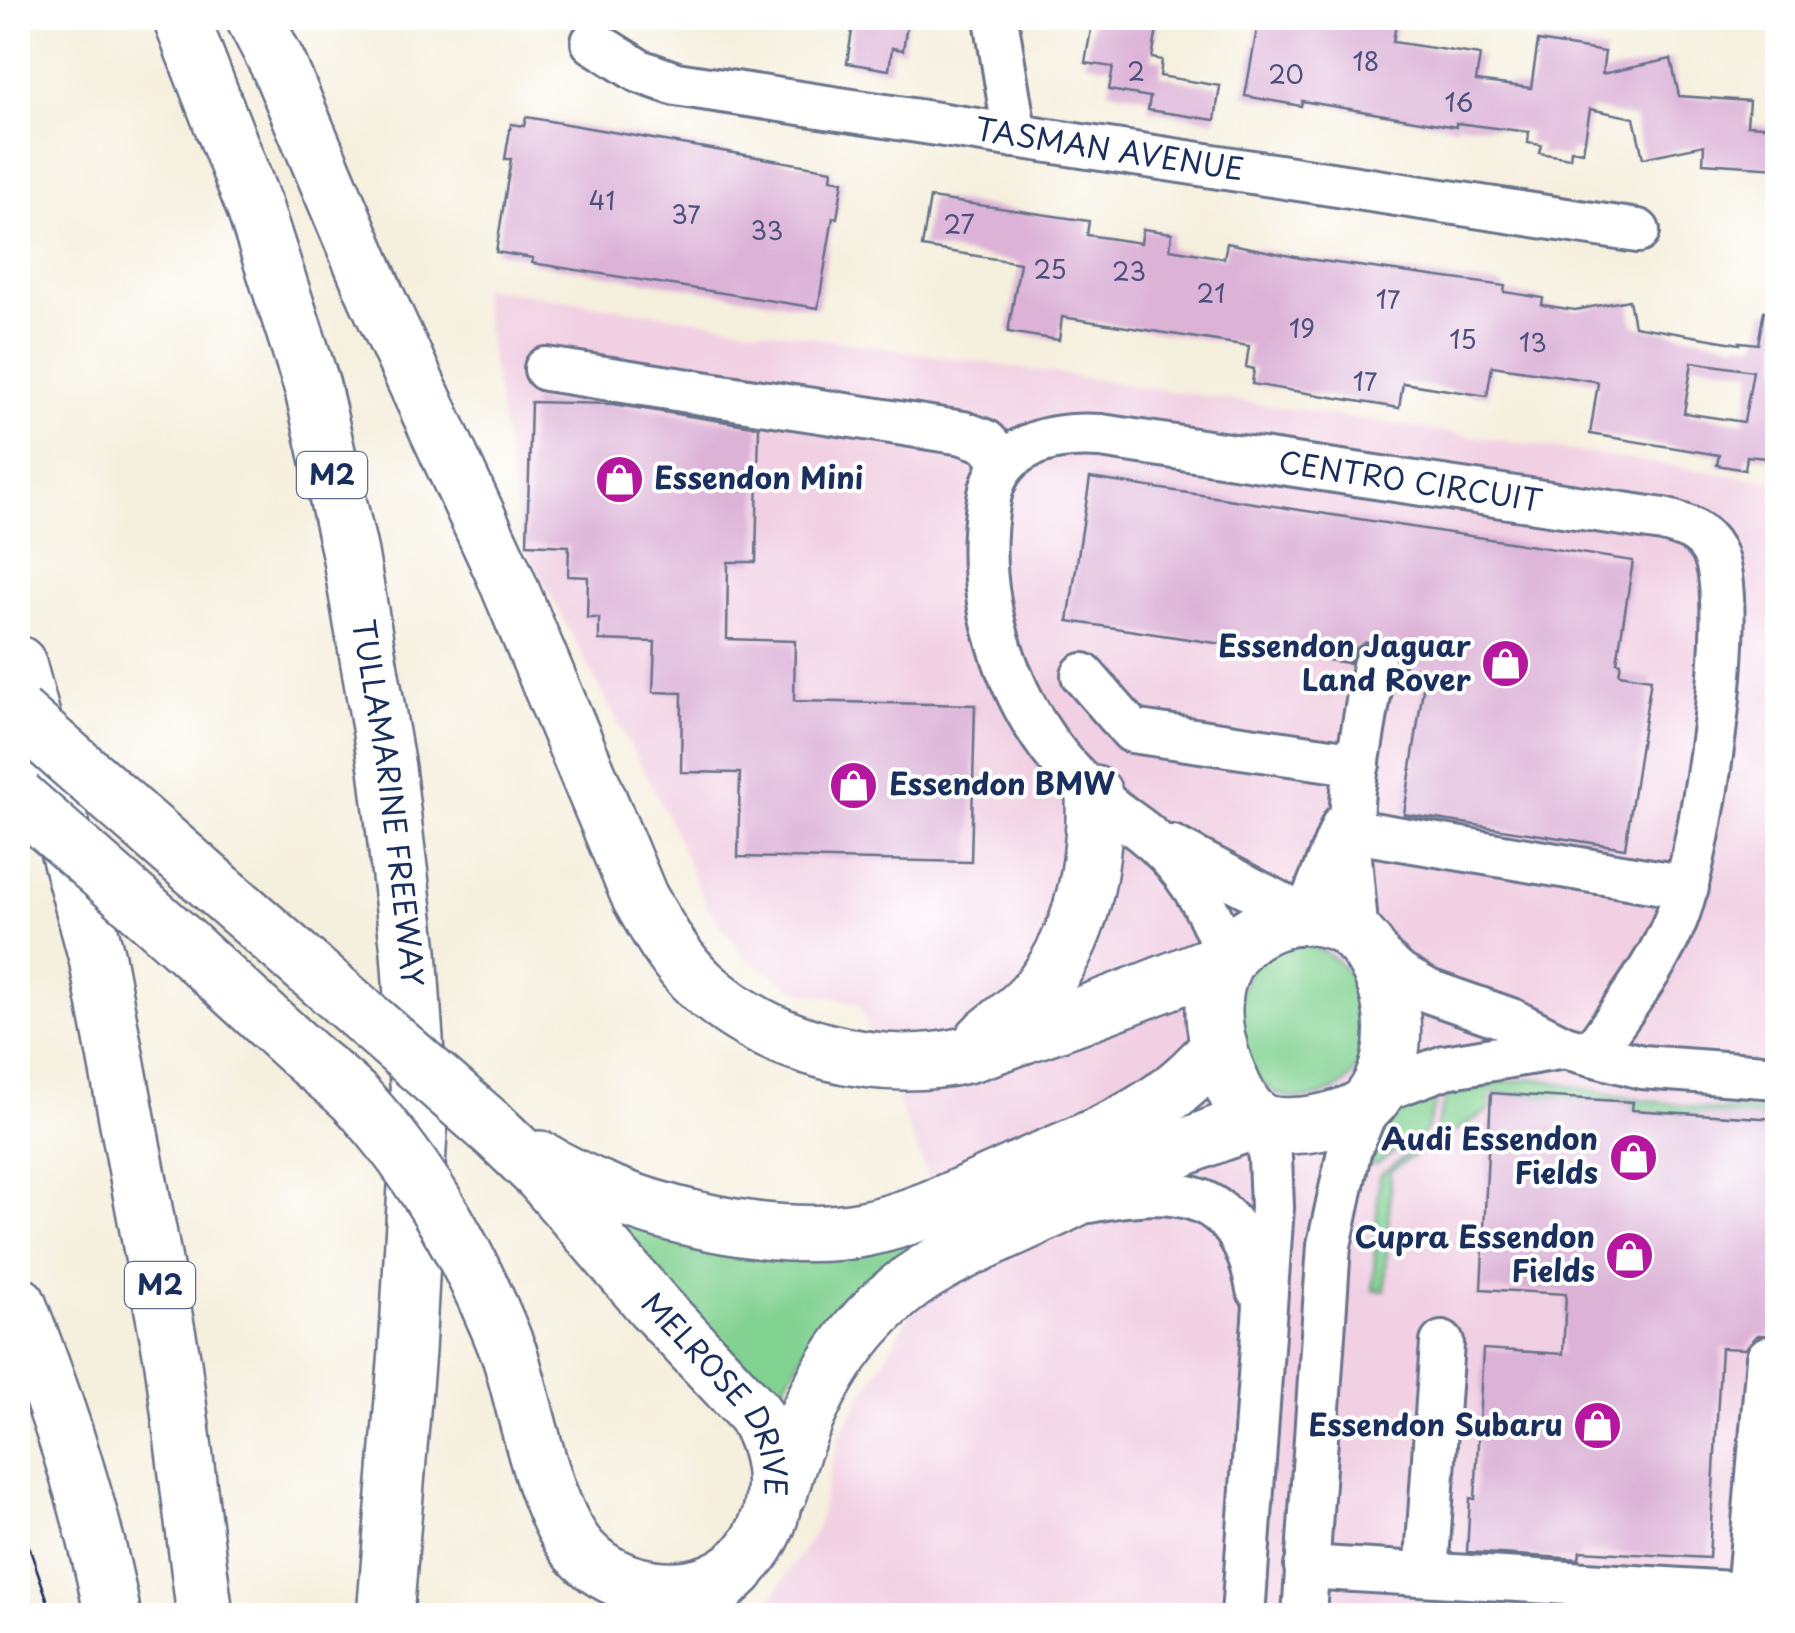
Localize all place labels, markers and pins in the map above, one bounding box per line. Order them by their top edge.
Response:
shop icon: Essendon Mini [593,453,645,505]
place label: Essendon Mini [654,454,863,499]
place label: Essendon Jaguar Land Rover [1218,622,1472,701]
shop icon: Essendon Jaguar Land Rover [1480,638,1532,690]
shop icon: Essendon BMW [828,759,880,811]
place label: Essendon BMW [889,760,1115,805]
place label: Audi Essendon Fields [1381,1115,1598,1194]
shop icon: Audi Essendon Fields [1607,1131,1659,1183]
place label: Cupra Essendon Fields [1355,1213,1595,1292]
shop icon: Cupra Essendon Fields [1604,1229,1656,1281]
shop icon: Essendon Subaru [1572,1400,1624,1452]
place label: Essendon Subaru [1308,1401,1563,1446]

